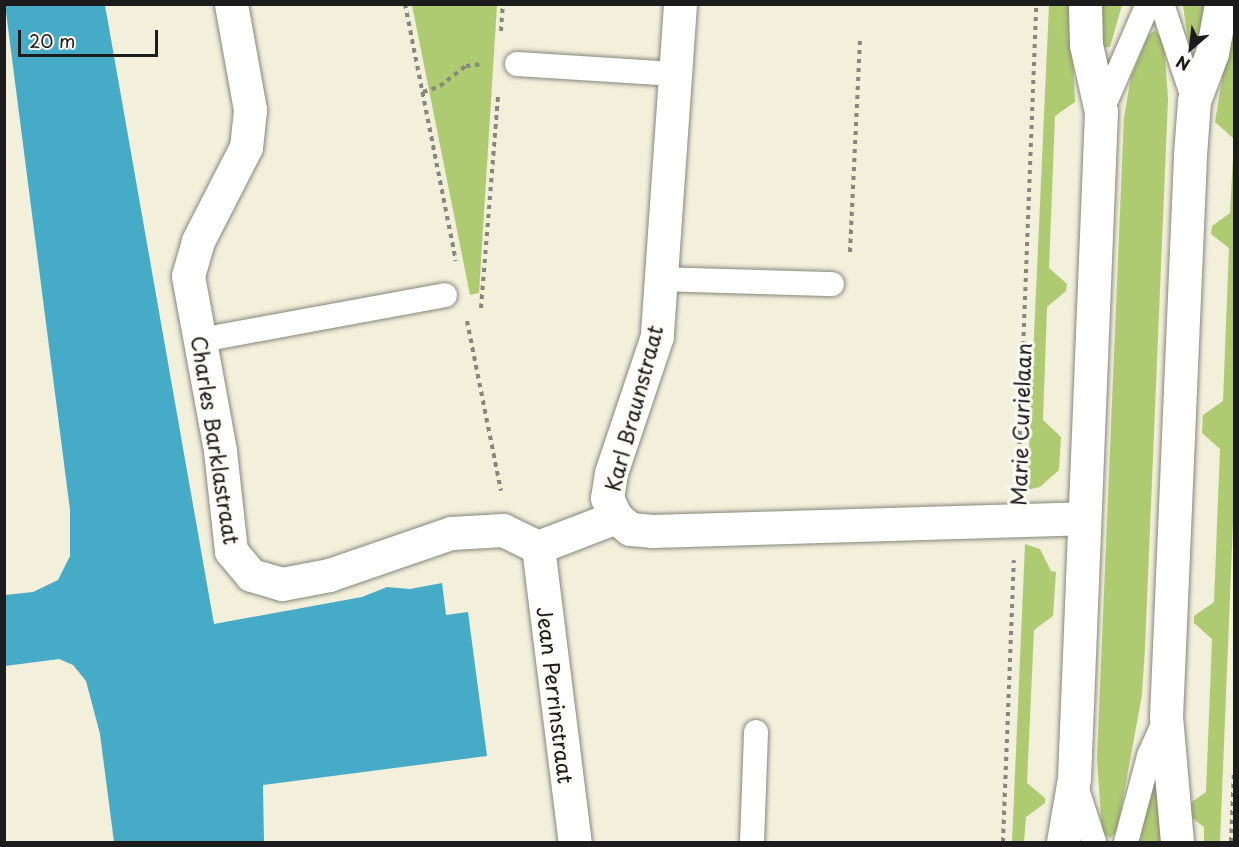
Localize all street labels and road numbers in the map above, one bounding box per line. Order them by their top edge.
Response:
street label: Karl Braunstraat [599,322,667,494]
street label: Charles Barklastraat [187,333,245,547]
street label: Marie Curielaan [1005,342,1035,506]
street label: Jean Perrinstraat [533,606,579,784]

